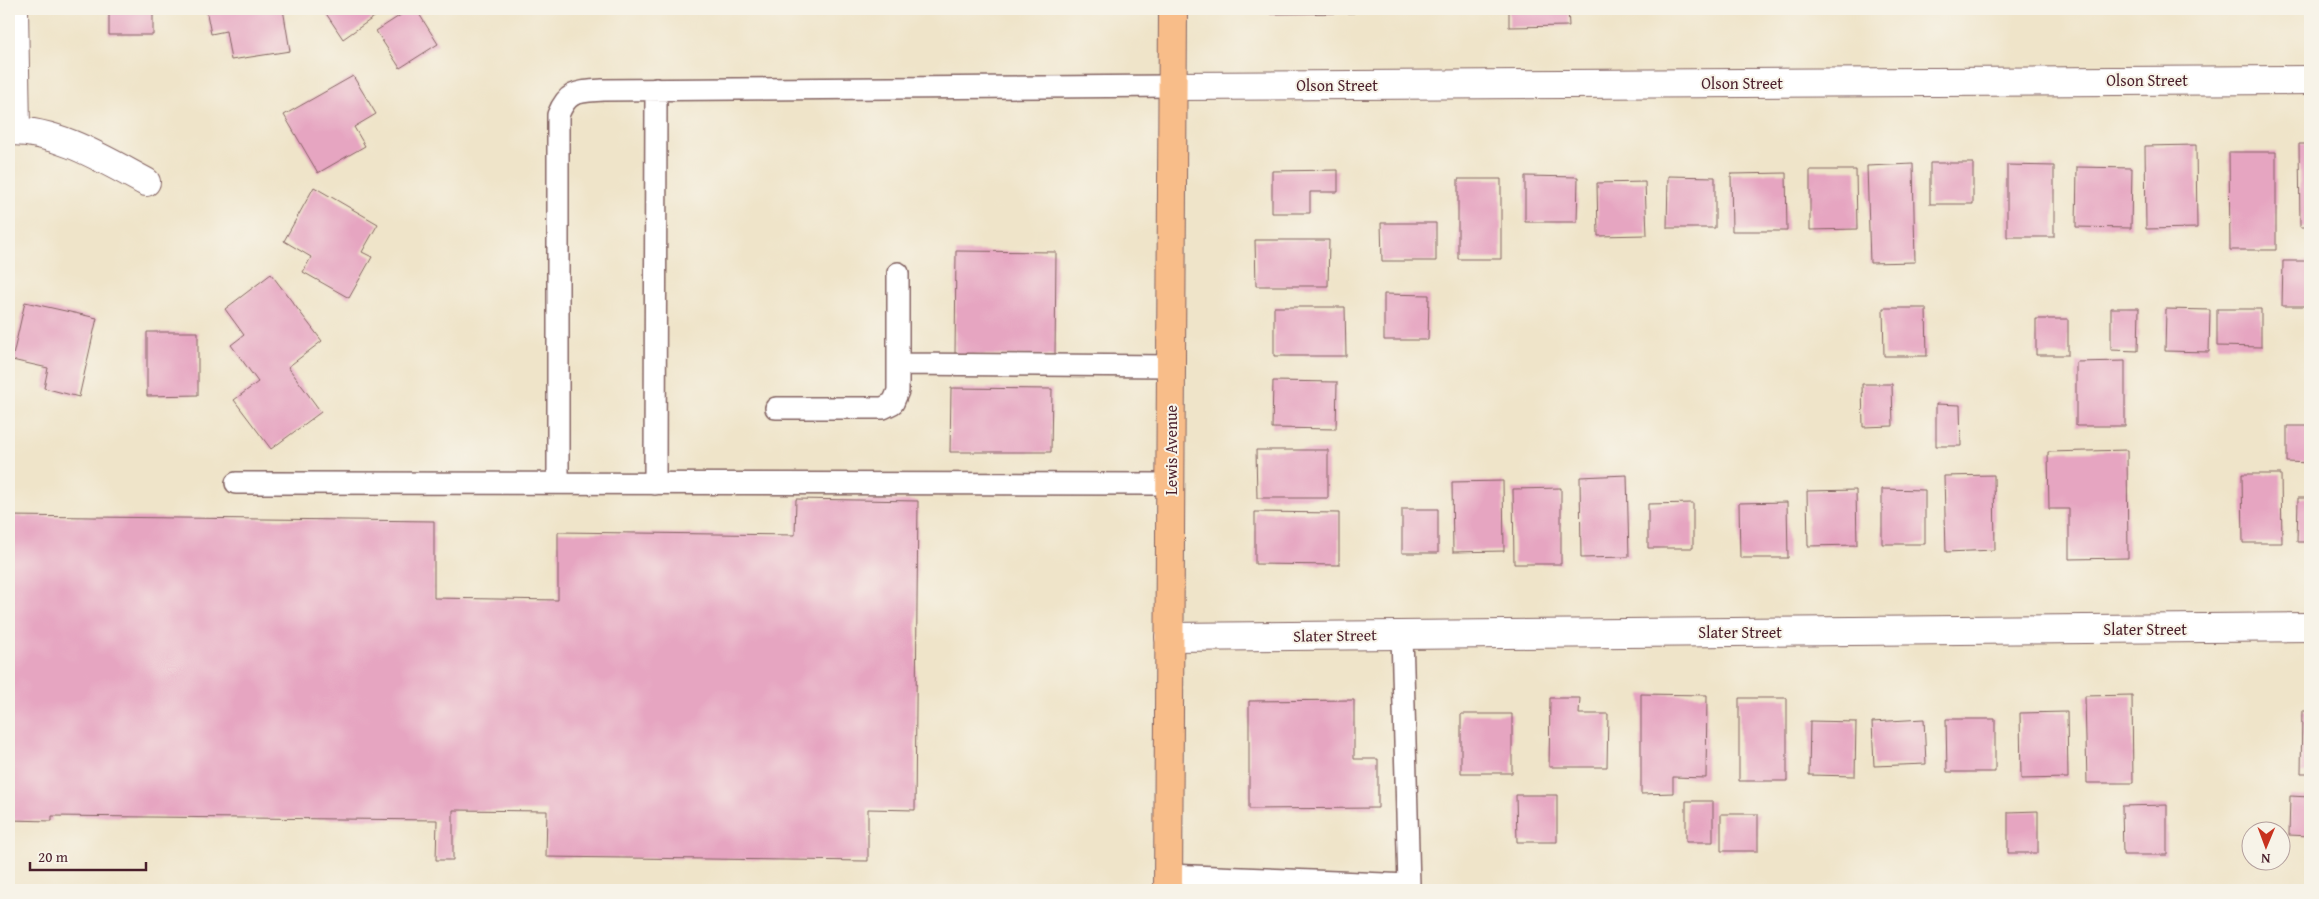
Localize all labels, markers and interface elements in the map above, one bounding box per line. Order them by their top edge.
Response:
street label: Olson Street [2106,68,2188,92]
street label: Olson Street [1701,71,1783,95]
street label: Olson Street [1296,73,1378,97]
street label: Lewis Avenue [1159,405,1183,495]
street label: Slater Street [2103,617,2187,641]
street label: Slater Street [1698,620,1782,644]
street label: Slater Street [1293,622,1377,648]
north arrow [2242,822,2292,872]
scale bar [30,839,146,871]
text: 20 m [38,846,69,867]
text: N [2260,849,2271,869]

